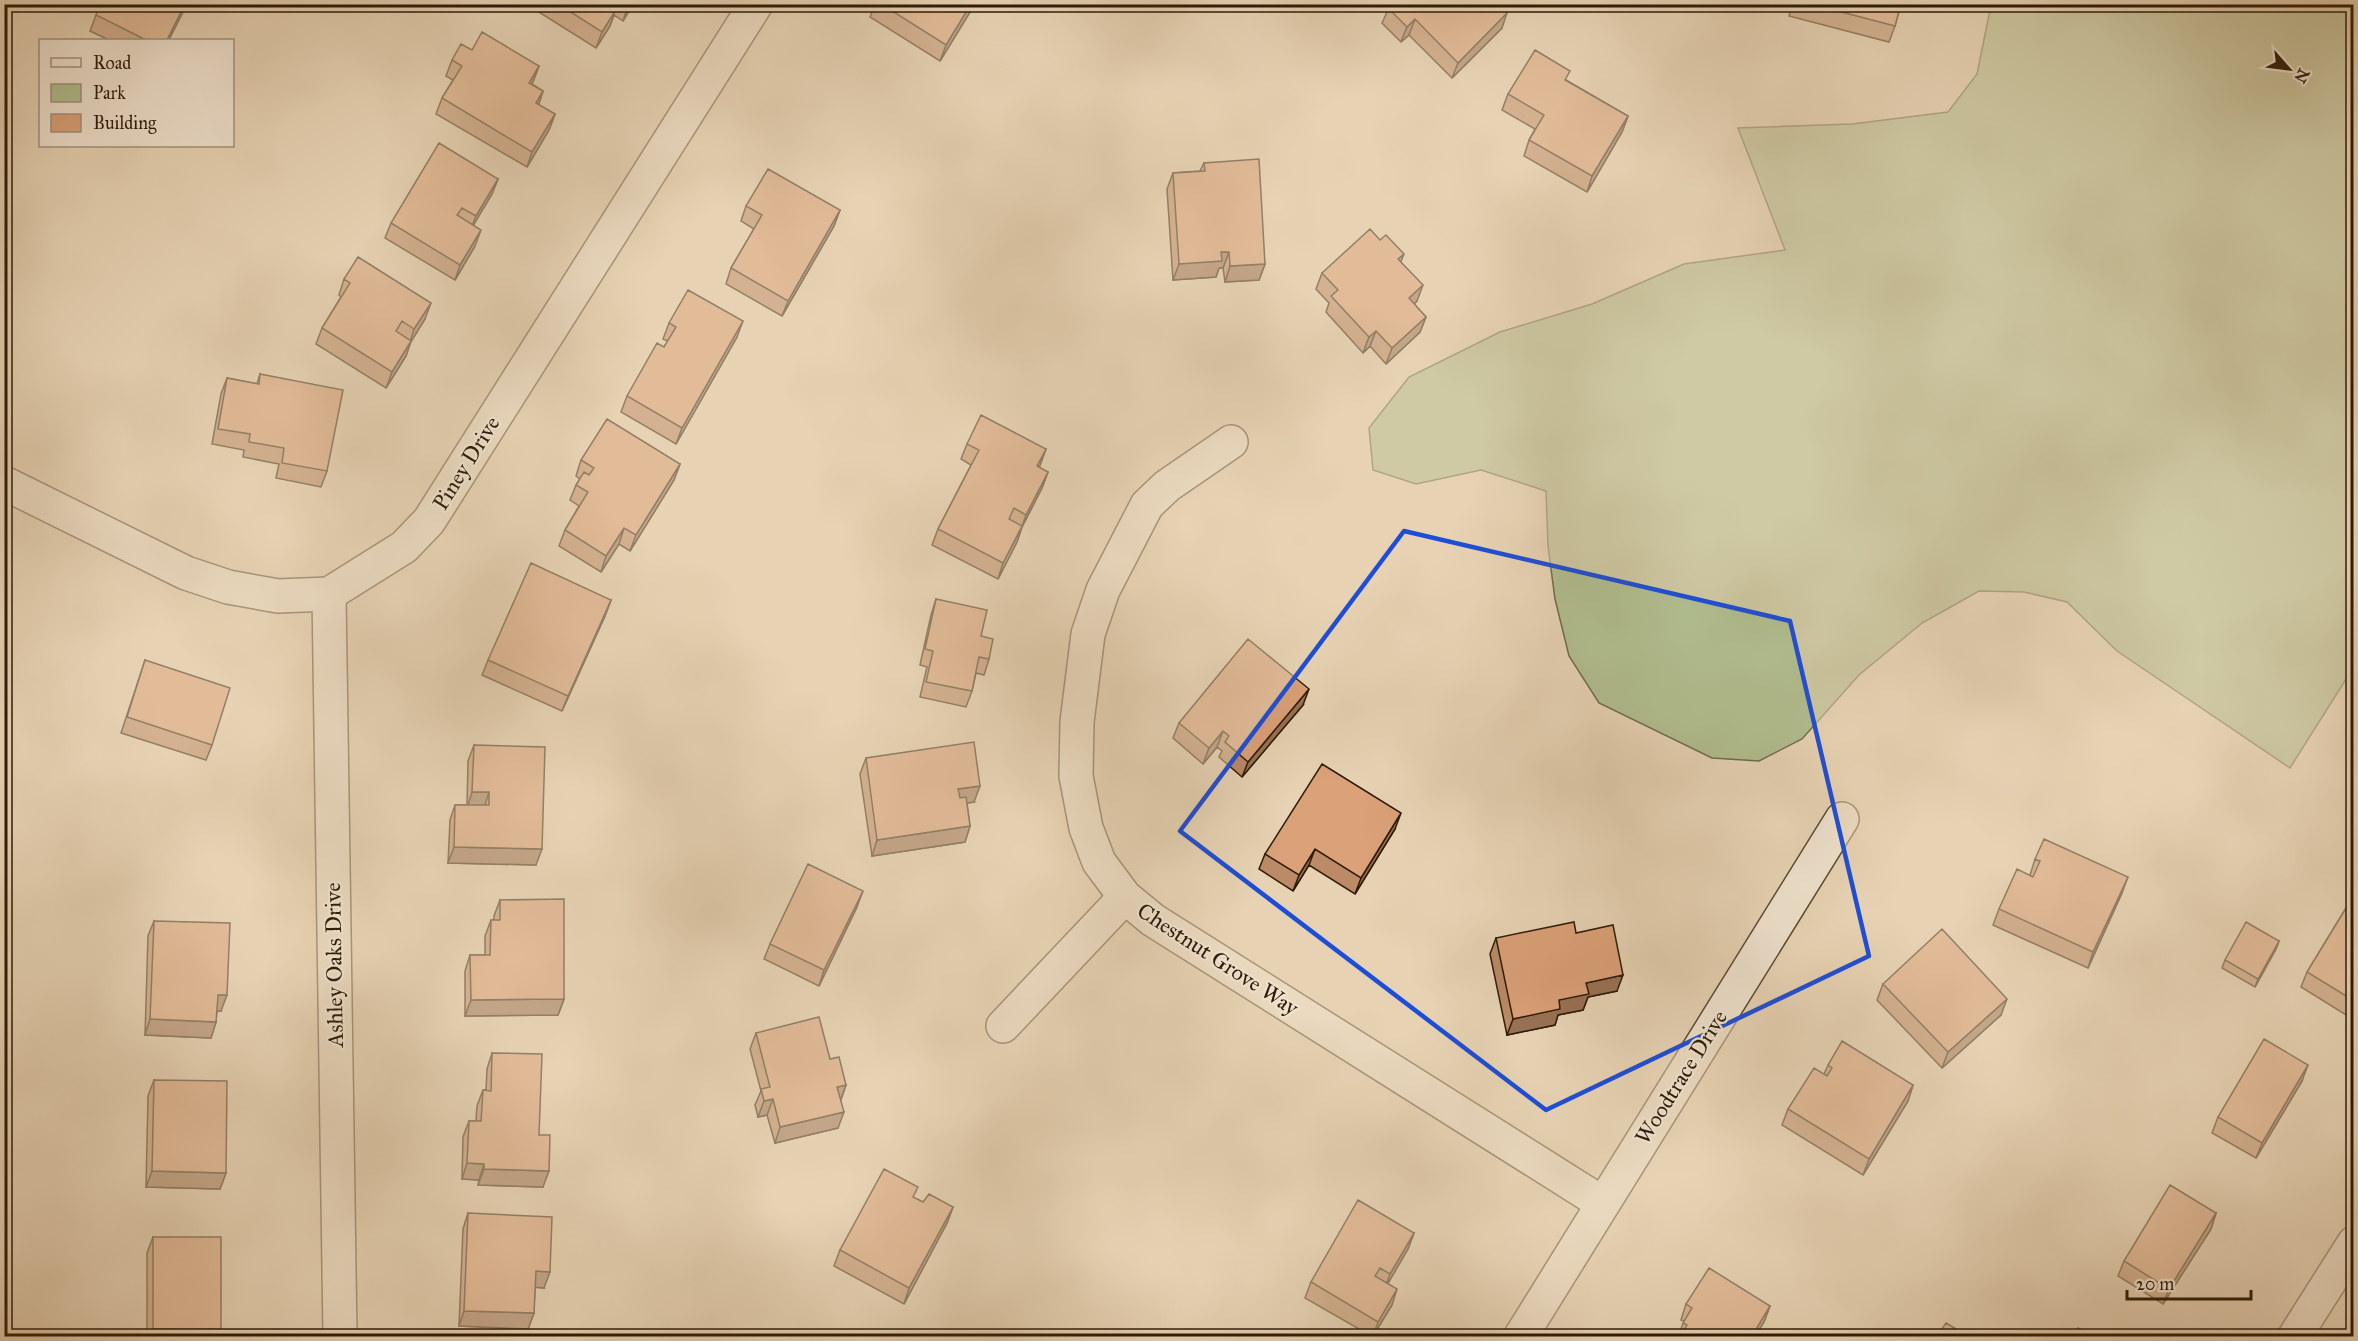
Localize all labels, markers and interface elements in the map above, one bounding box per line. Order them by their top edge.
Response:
legend [39,39,234,147]
north arrow [2259,39,2319,99]
text: Road [93,52,131,74]
text: N [2290,65,2313,87]
text: Park [93,82,126,104]
text: Building [93,112,157,135]
street label: Piney Drive [427,411,505,515]
street label: Ashley Oaks Drive [319,882,349,1049]
street label: Chestnut Grove Way [1132,897,1304,1022]
street label: Woodtrace Drive [1629,1005,1733,1149]
scale bar [2127,1263,2252,1301]
text: 20 m [2136,1273,2174,1295]

